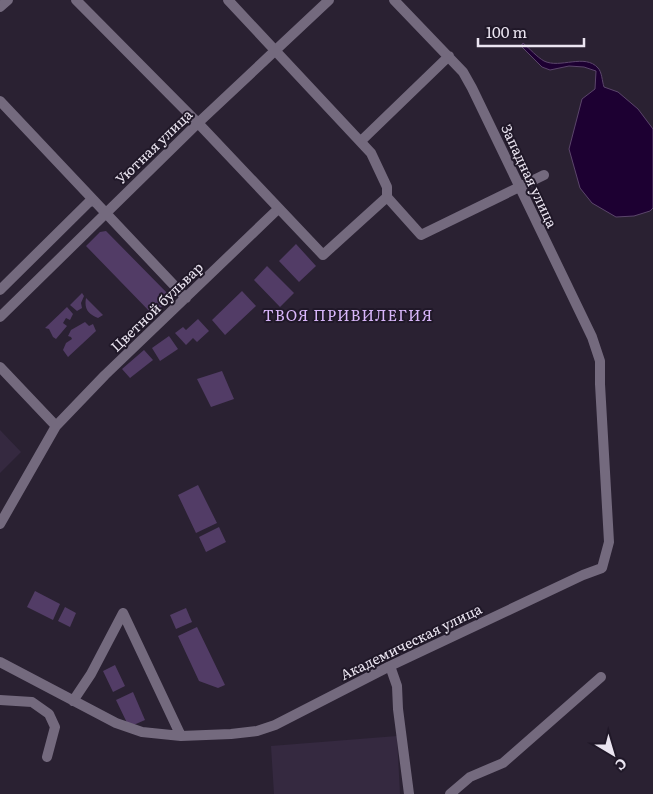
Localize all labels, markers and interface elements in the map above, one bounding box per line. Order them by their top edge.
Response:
scale bar [478,15,584,47]
text: 100 m [486,20,527,43]
street label: Уютная улица [110,104,197,188]
street label: Западная улица [497,120,563,231]
street label: Цветной бульвар [106,257,207,356]
district label: ТВОЯ ПРИВИЛЕГИЯ [263,303,433,326]
street label: Академическая улица [336,598,485,684]
north arrow [588,729,638,779]
text: С [612,754,632,776]

